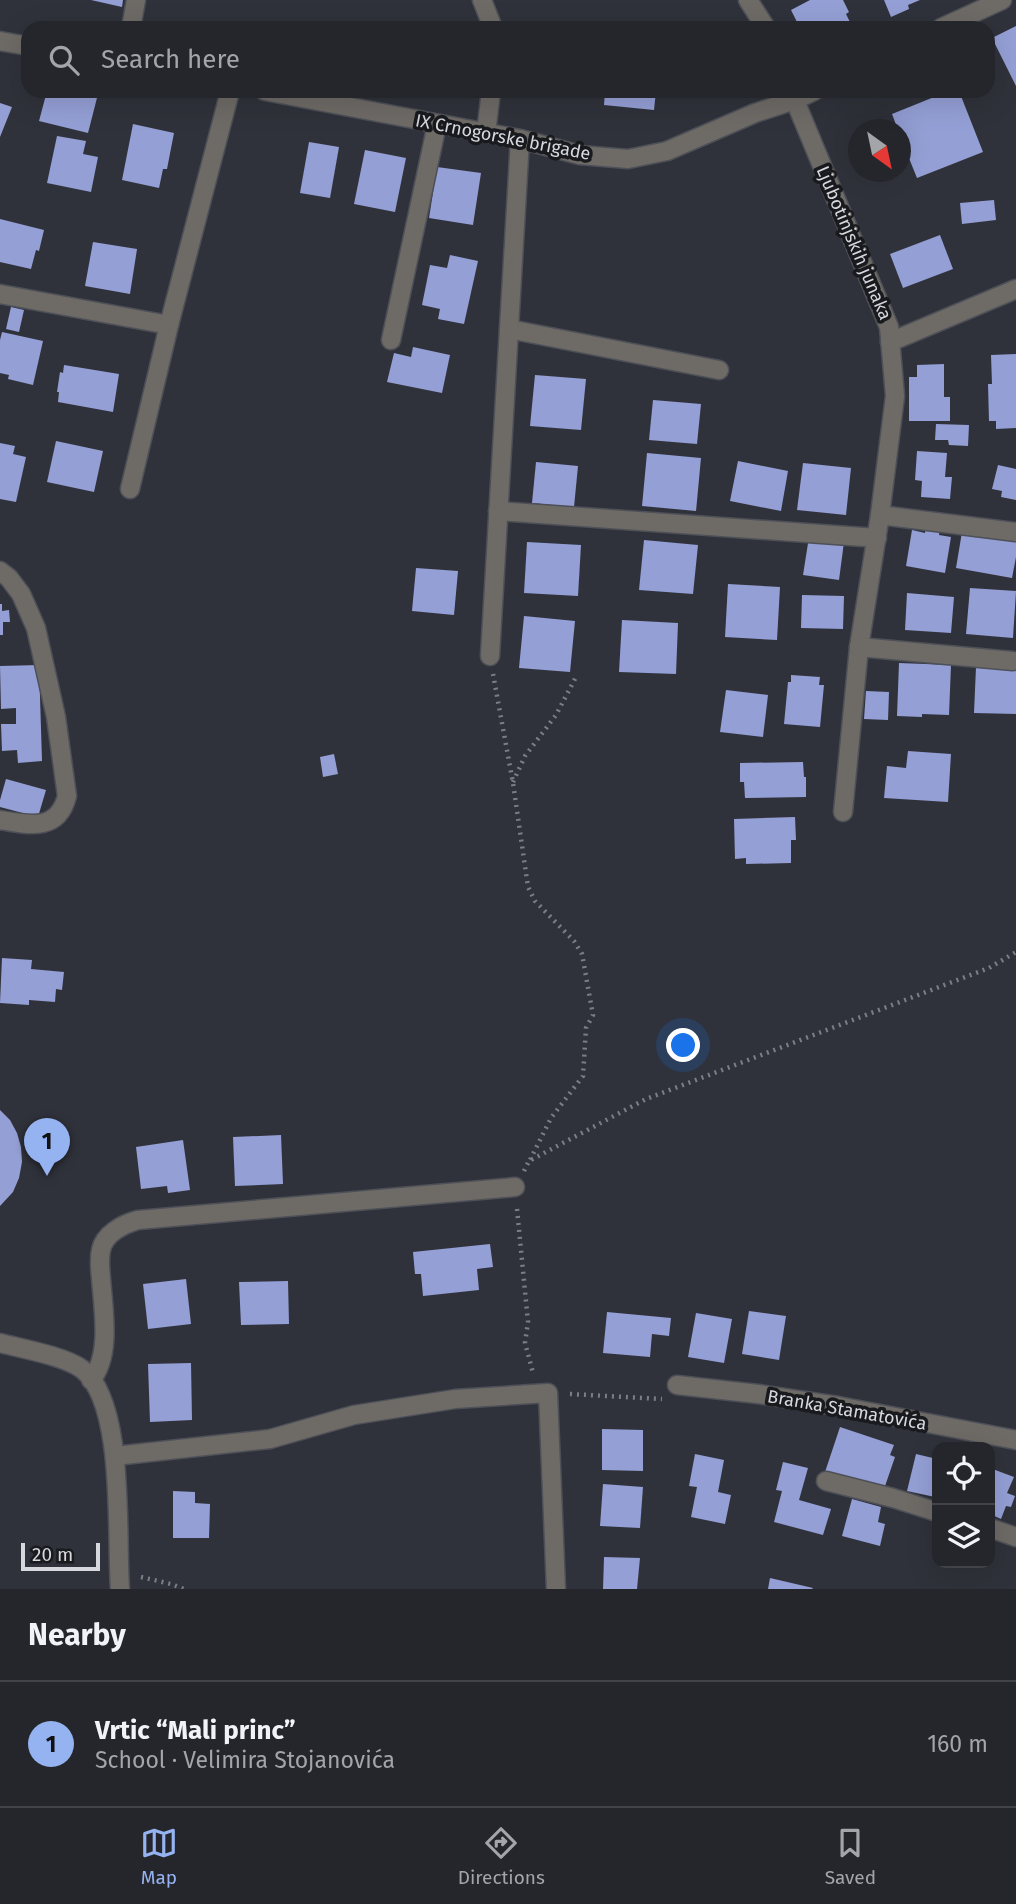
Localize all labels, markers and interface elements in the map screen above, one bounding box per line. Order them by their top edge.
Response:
search box [21,21,995,98]
icon: search [45,41,83,79]
text: Search here [101,44,240,75]
street label: IX Crnogorske brigade [414,109,592,165]
north arrow [848,119,911,182]
street label: Ljubotinjskih junaka [812,163,896,323]
your location [666,1028,700,1062]
pin: 1 [24,1118,70,1176]
street label: Branka Stamatovića [766,1385,928,1435]
map controls [932,1442,995,1568]
button: locate [932,1442,995,1505]
button: layers [932,1505,995,1568]
scale bar [21,1540,100,1572]
text: 20 m [32,1543,73,1566]
text: Nearby [28,1617,126,1653]
text: Vrtic “Mali princ” [95,1715,296,1746]
text: 1 [46,1730,56,1758]
text: 160 m [927,1730,988,1758]
text: School · Velimira Stojanovića [95,1746,395,1774]
tab: Map [140,1824,178,1889]
tab: Directions [458,1824,545,1889]
tab: Saved [825,1824,876,1889]

